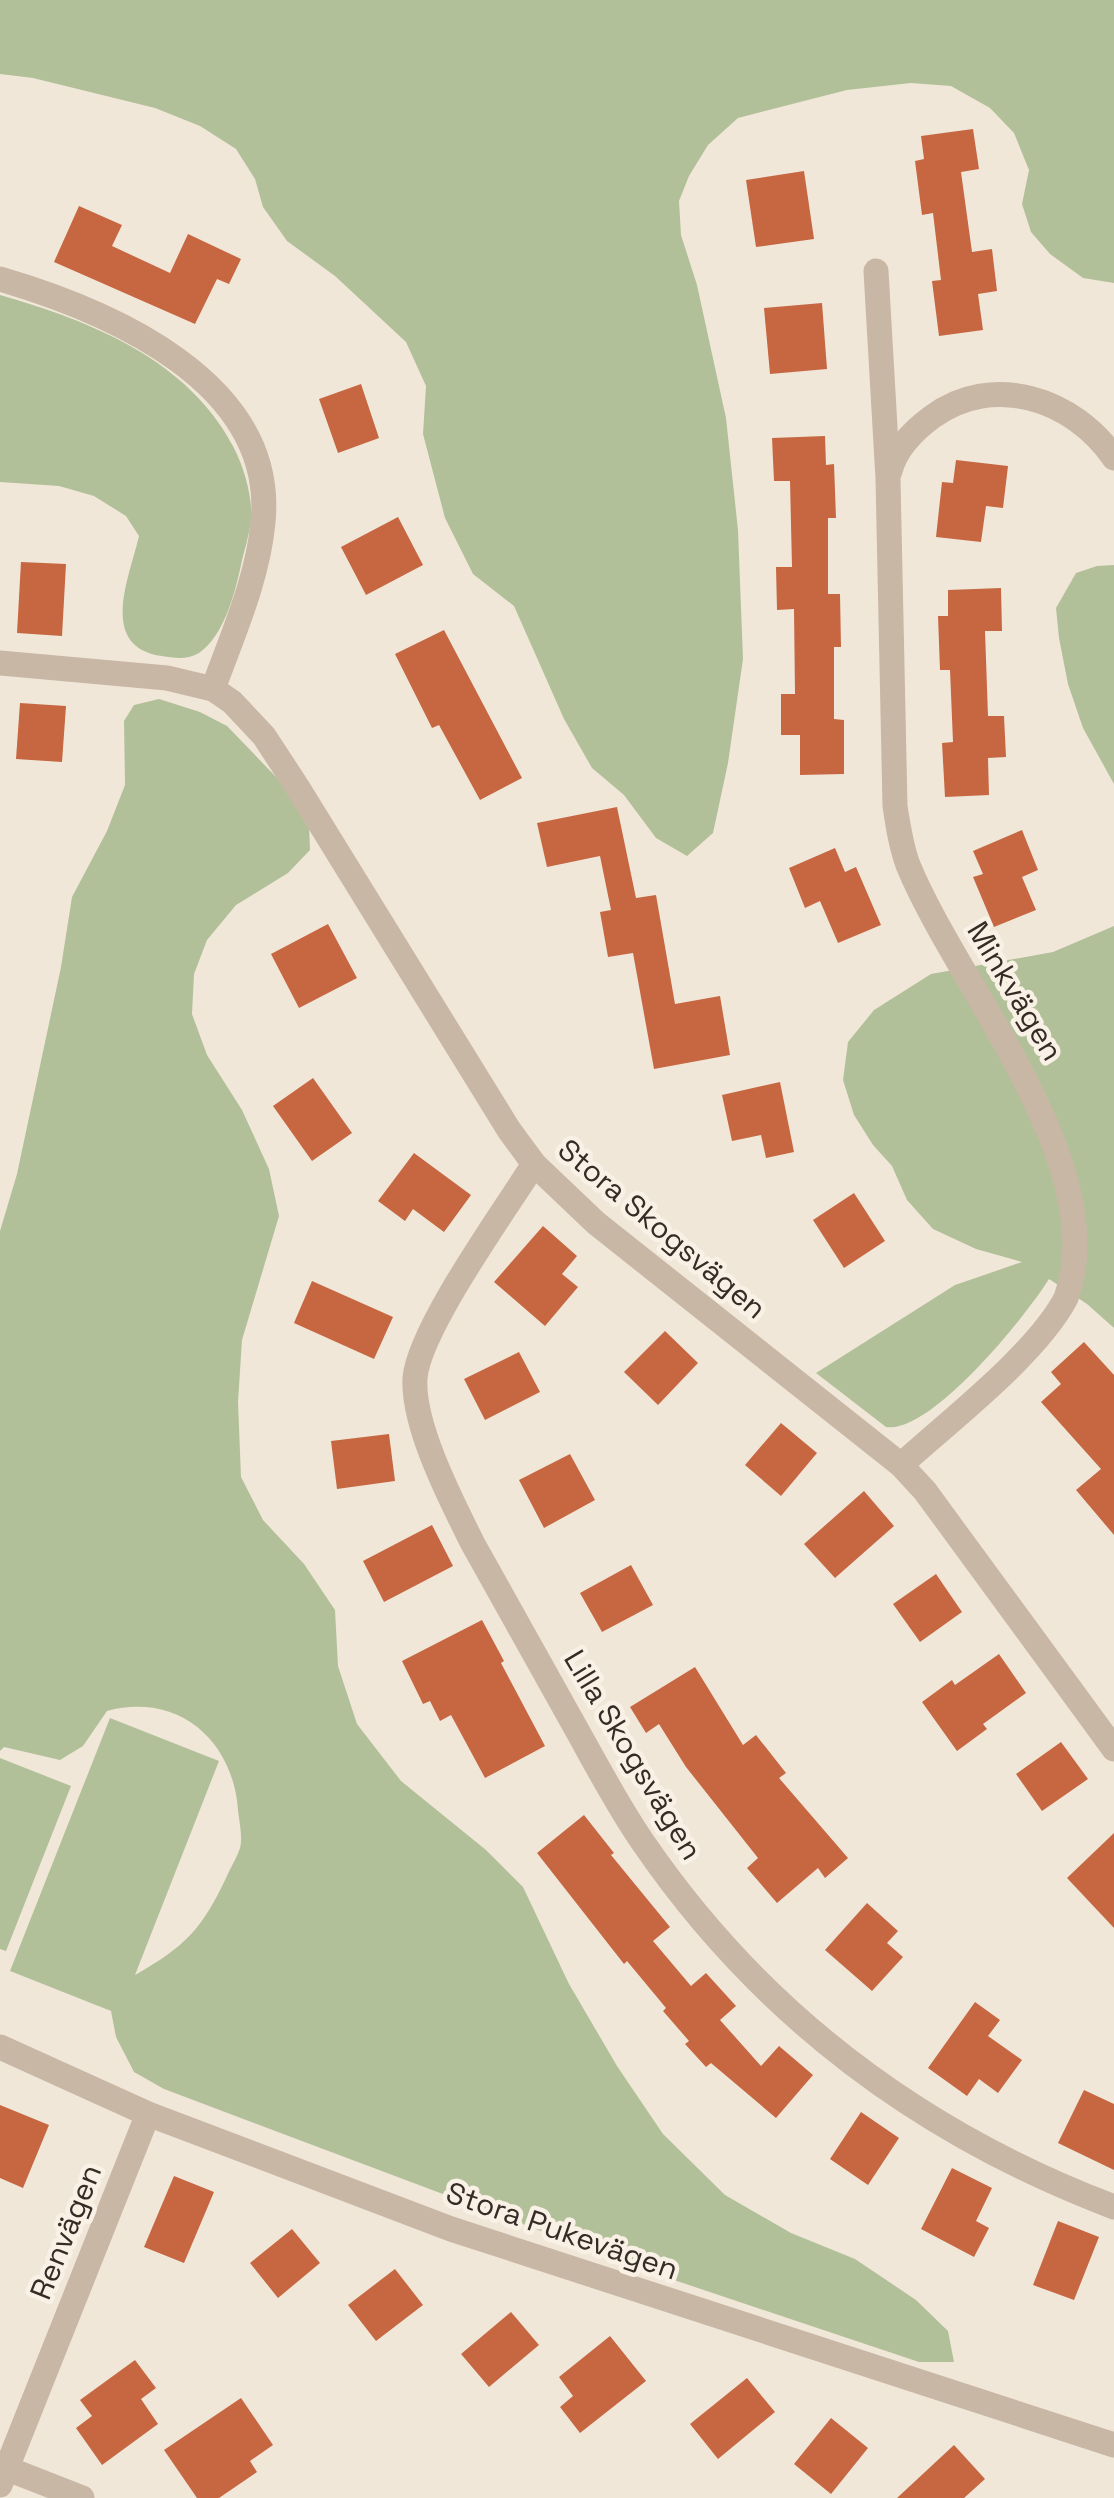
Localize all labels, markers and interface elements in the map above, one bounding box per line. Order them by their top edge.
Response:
street label: Minkvägen [959,914,1072,1068]
street label: Stora Skogsvägen [550,1130,775,1327]
street label: Lilla Skogsvägen [555,1643,711,1867]
street label: Renvägen [21,2158,110,2305]
street label: Stora Pukevägen [441,2173,683,2288]

